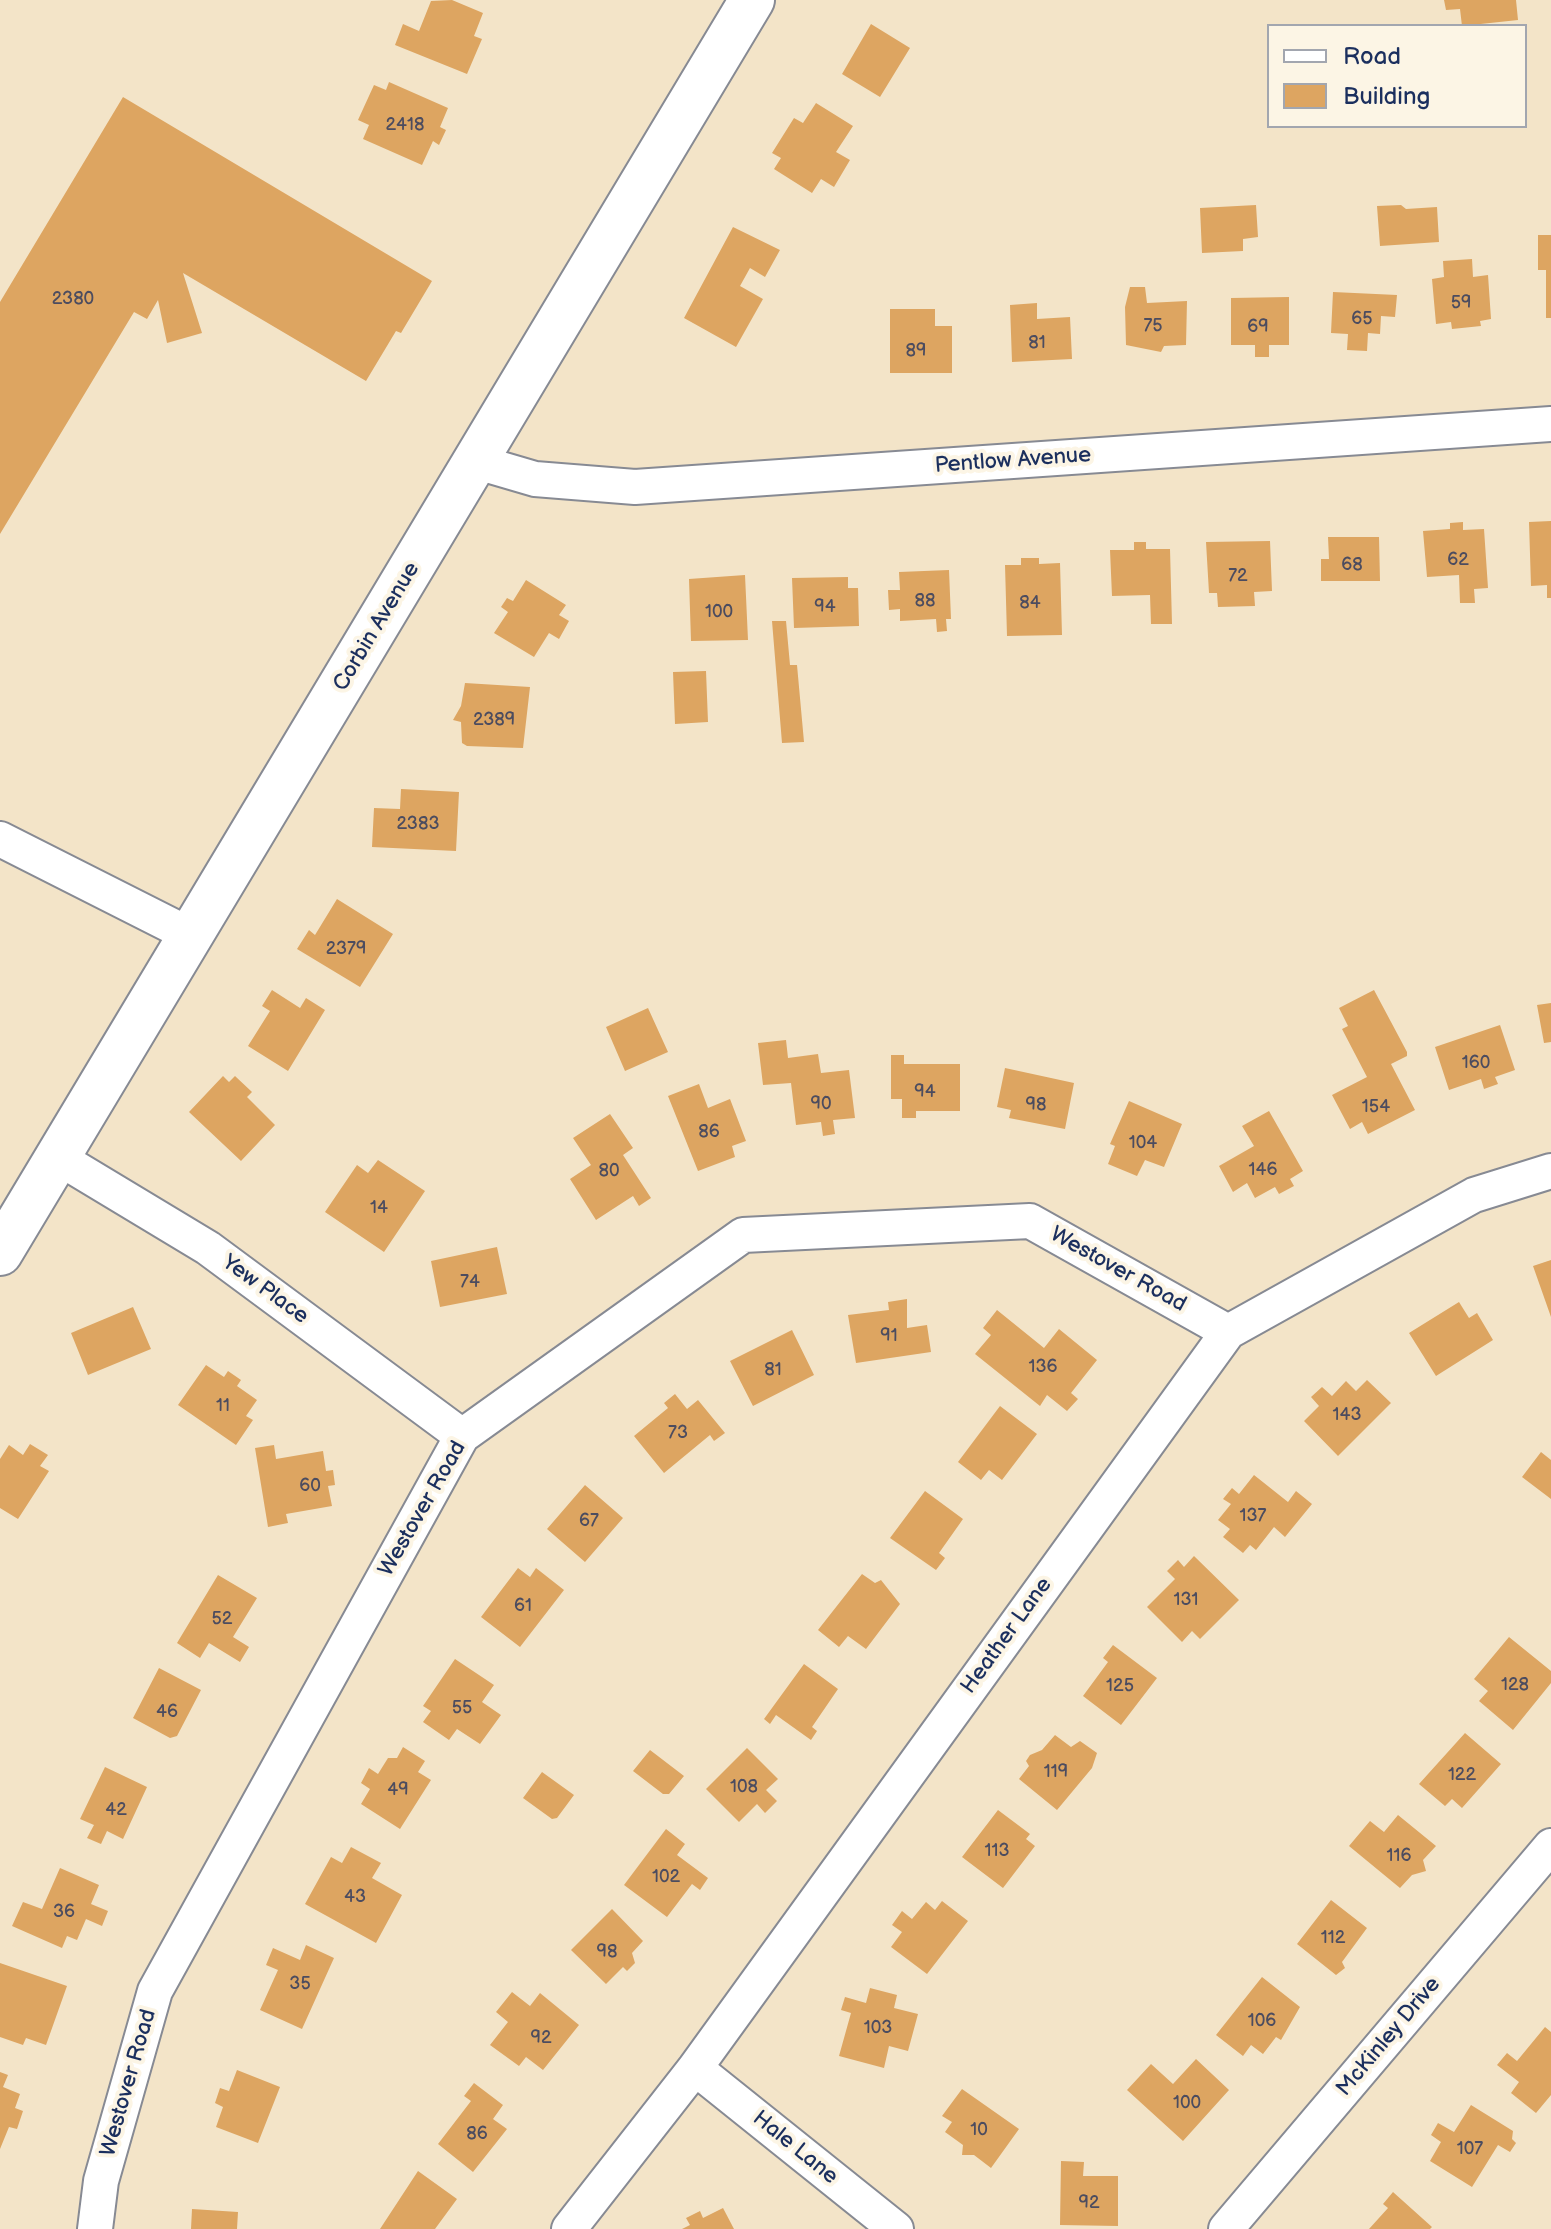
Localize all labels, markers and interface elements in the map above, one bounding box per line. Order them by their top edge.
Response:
legend [1267,24,1527,128]
text: Road [1343,42,1401,71]
text: Building [1343,82,1430,111]
house number: 2418 [386,114,424,136]
house number: 2380 [52,288,94,310]
house number: 59 [1451,292,1471,314]
house number: 65 [1351,308,1373,330]
house number: 75 [1143,315,1163,337]
house number: 69 [1247,316,1269,338]
house number: 81 [1028,332,1046,354]
house number: 89 [906,340,926,362]
street label: Pentlow Avenue [934,442,1092,480]
house number: 62 [1447,549,1469,571]
house number: 68 [1341,554,1363,576]
street label: Corbin Avenue [328,558,426,696]
house number: 72 [1228,565,1248,587]
house number: 88 [915,590,935,612]
house number: 84 [1019,592,1041,614]
house number: 94 [814,596,836,618]
house number: 100 [705,601,733,623]
house number: 2389 [473,709,515,731]
house number: 2383 [397,813,439,835]
house number: 2379 [326,938,366,960]
house number: 160 [1462,1052,1490,1074]
house number: 94 [914,1081,936,1103]
house number: 90 [811,1093,831,1115]
house number: 98 [1026,1094,1046,1116]
house number: 154 [1362,1096,1390,1118]
house number: 86 [698,1121,720,1143]
house number: 104 [1129,1132,1157,1154]
house number: 146 [1249,1159,1277,1181]
house number: 80 [598,1160,620,1182]
house number: 14 [370,1197,388,1219]
street label: Westover Road [1045,1222,1191,1318]
street label: Yew Place [217,1250,313,1330]
house number: 74 [460,1271,480,1293]
house number: 91 [880,1325,898,1347]
house number: 136 [1028,1356,1058,1378]
house number: 81 [764,1359,782,1381]
house number: 11 [216,1395,230,1417]
house number: 143 [1332,1404,1362,1426]
house number: 73 [668,1422,688,1444]
street label: Westover Road [374,1437,472,1581]
house number: 60 [299,1475,321,1497]
house number: 137 [1240,1505,1266,1527]
house number: 67 [579,1510,599,1532]
street label: Heather Lane [956,1573,1058,1699]
house number: 131 [1173,1589,1199,1611]
house number: 61 [514,1595,532,1617]
house number: 52 [212,1608,232,1630]
house number: 128 [1501,1674,1529,1696]
house number: 125 [1106,1675,1134,1697]
house number: 55 [452,1697,472,1719]
house number: 46 [156,1701,178,1723]
house number: 119 [1044,1761,1068,1783]
house number: 122 [1448,1764,1476,1786]
house number: 108 [730,1776,758,1798]
house number: 49 [387,1779,409,1801]
house number: 42 [105,1799,127,1821]
house number: 113 [984,1840,1010,1862]
house number: 116 [1387,1845,1411,1867]
house number: 102 [652,1866,680,1888]
house number: 43 [344,1886,366,1908]
house number: 36 [53,1901,75,1923]
house number: 112 [1321,1927,1345,1949]
house number: 98 [597,1941,617,1963]
street label: McKinley Drive [1331,1972,1447,2102]
house number: 35 [289,1973,311,1995]
street label: Westover Road [95,2006,163,2160]
house number: 106 [1248,2010,1276,2032]
house number: 103 [864,2017,892,2039]
house number: 92 [530,2027,552,2049]
house number: 100 [1173,2092,1201,2114]
street label: Hale Lane [747,2106,843,2190]
house number: 10 [970,2119,988,2141]
house number: 86 [466,2123,488,2145]
house number: 107 [1457,2138,1483,2160]
house number: 92 [1078,2192,1100,2214]

